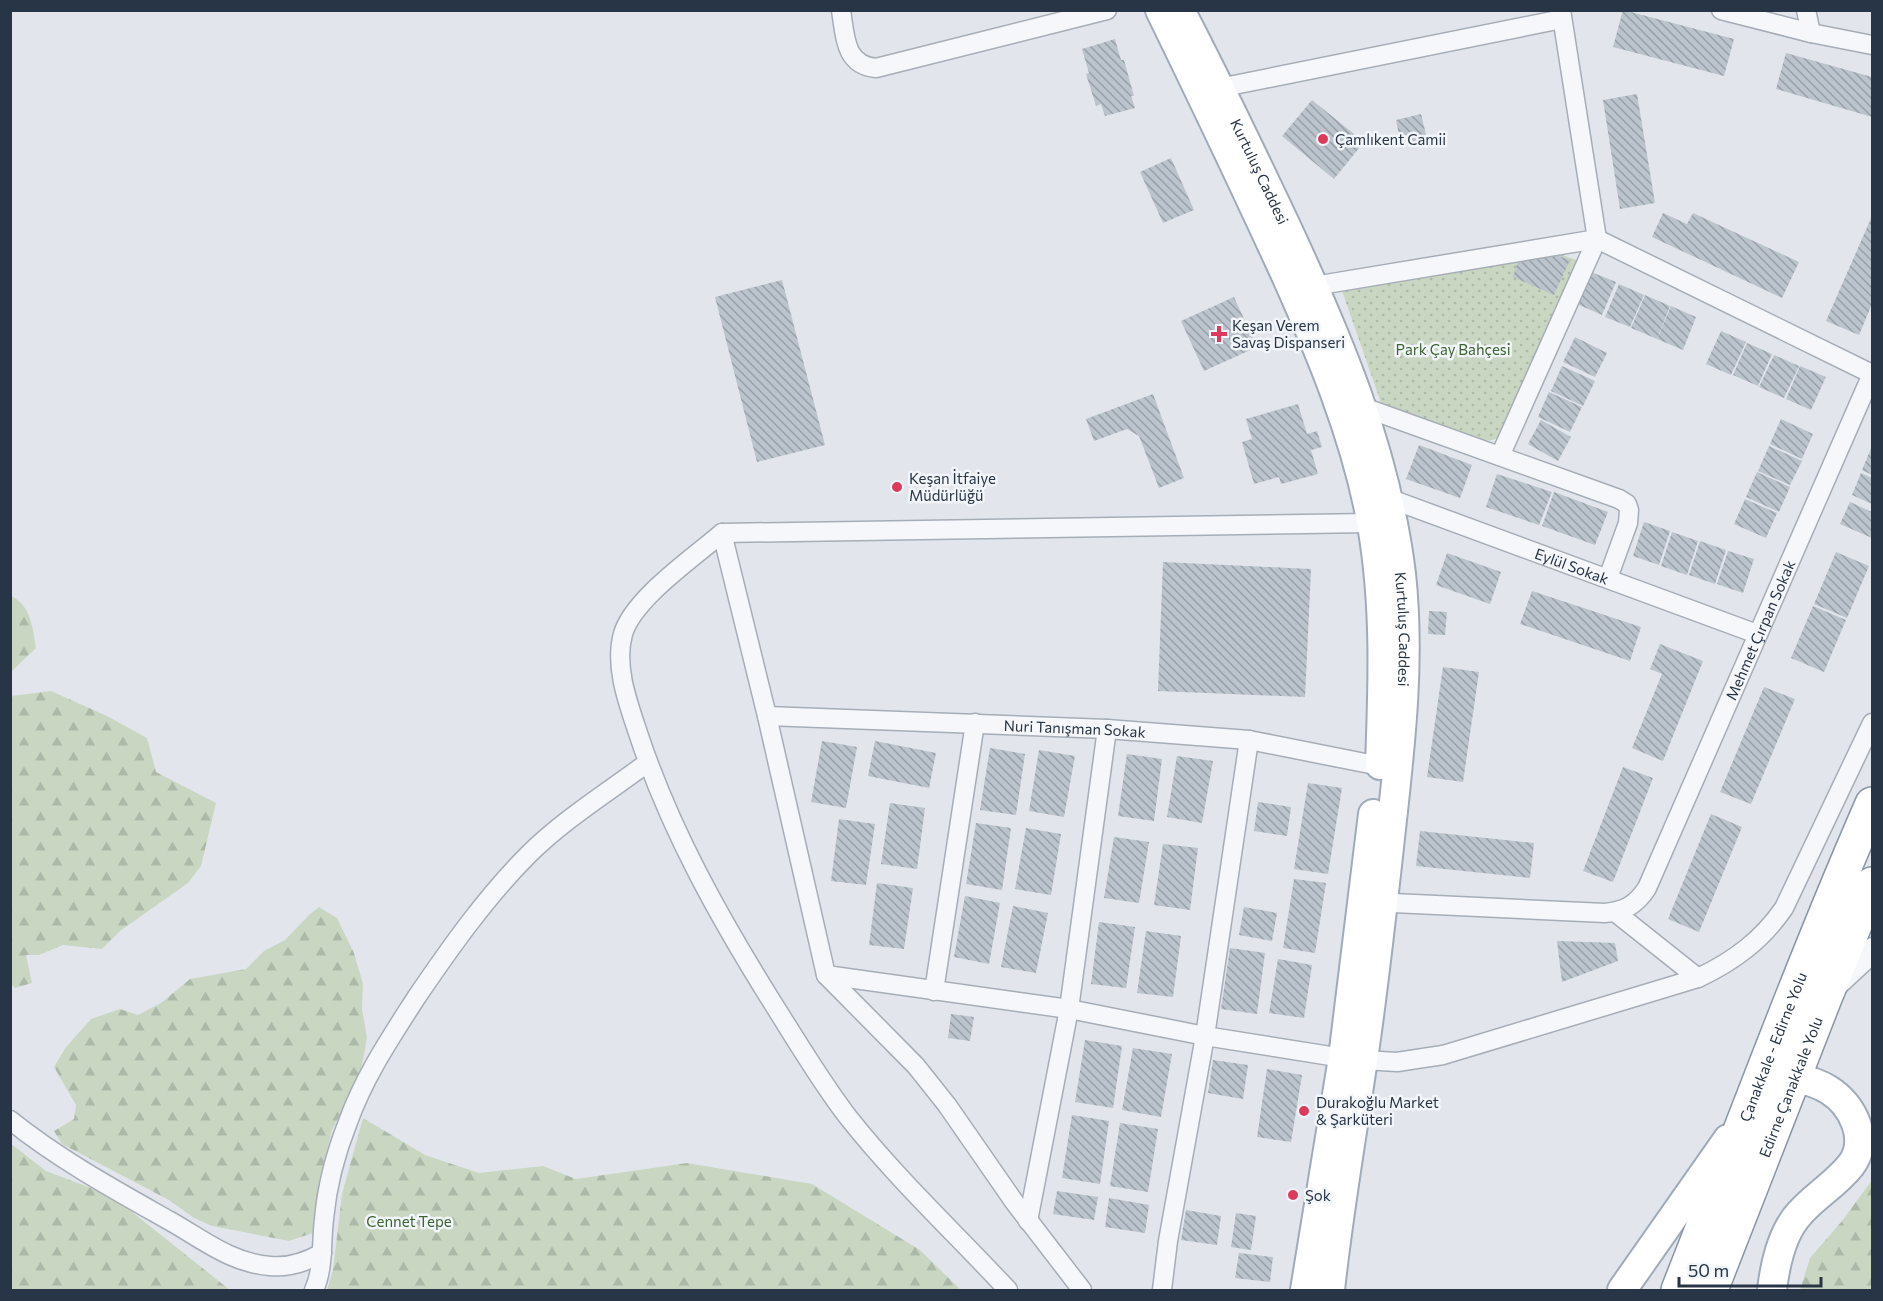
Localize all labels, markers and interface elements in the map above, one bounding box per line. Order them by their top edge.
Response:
street label: Kurtuluş Caddesi [1227,116,1293,227]
place label: Çamlıkent Camii [1335,130,1446,148]
marker: Çamlıkent Camii [1316,132,1330,146]
place label: Keşan Verem Savaş Dispanseri [1232,316,1345,351]
marker: Keşan Verem Savaş Dispanseri [1210,325,1228,343]
park label: Park Çay Bahçesi [1396,340,1510,358]
place label: Keşan İtfaiye Müdürlüğü [909,469,996,504]
marker: Keşan İtfaiye Müdürlüğü [890,480,904,494]
street label: Eylül Sokak [1533,544,1611,588]
street label: Mehmet Çırpan Sokak [1721,557,1799,703]
street label: Kurtuluş Caddesi [1392,571,1414,687]
street label: Nuri Tanışman Sokak [1003,716,1146,741]
street label: Çanakkale - Edirne Yolu [1735,969,1810,1124]
street label: Edirne Çanakkale Yolu [1755,1014,1826,1160]
place label: Durakoğlu Market & Şarküteri [1316,1093,1439,1128]
marker: Durakoğlu Market & Şarküteri [1297,1104,1311,1118]
place label: Şok [1305,1186,1331,1204]
marker: Şok [1286,1188,1300,1202]
park label: Cennet Tepe [366,1212,452,1230]
scale bar [1679,1250,1822,1288]
text: 50 m [1688,1259,1729,1281]

